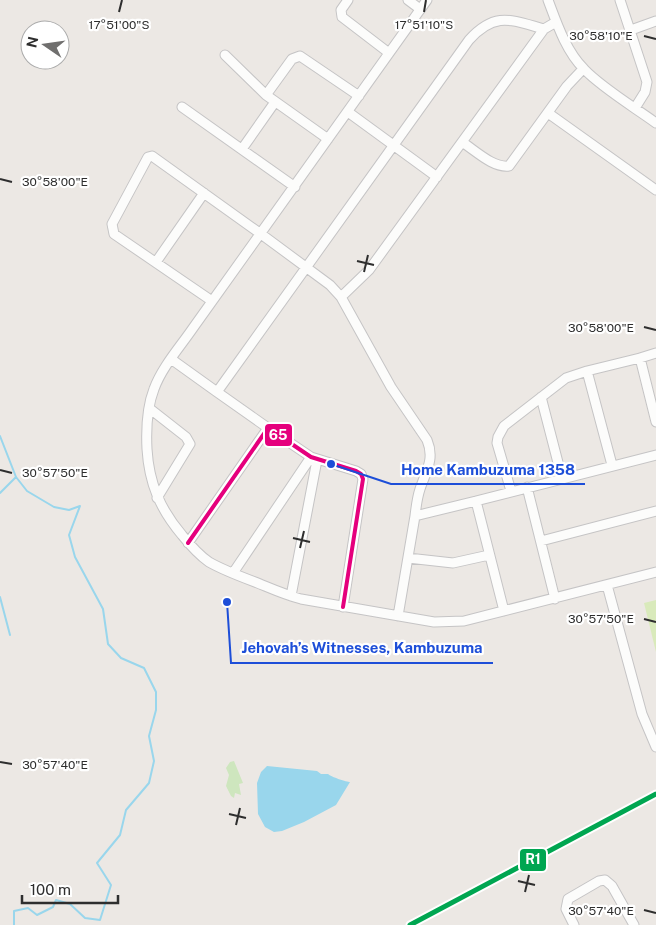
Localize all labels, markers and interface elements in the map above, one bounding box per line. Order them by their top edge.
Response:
text: 17°51'00"S [89,18,149,32]
text: 17°51'10"S [395,18,453,32]
north arrow [20,20,70,70]
text: 30°58'10"E [569,29,633,43]
text: N [23,35,41,49]
text: 30°58'00"E [22,175,88,189]
text: 30°58'00"E [568,321,634,335]
line badge: 65 [264,423,293,447]
text: 65 [269,427,287,443]
callout: Home Kambuzuma 1358 [391,454,585,484]
text: Home Kambuzuma 1358 [401,461,575,478]
text: 30°57'50"E [22,466,88,480]
text: 30°57'50"E [568,612,634,626]
callout: Jehovah’s Witnesses, Kambuzuma [231,633,493,663]
text: Jehovah’s Witnesses, Kambuzuma [241,639,483,656]
text: 30°57'40"E [22,758,88,772]
line badge: R1 [519,848,547,872]
text: R1 [525,851,541,867]
scale bar [22,872,119,904]
text: 100 m [30,881,71,898]
text: 30°57'40"E [568,904,634,918]

